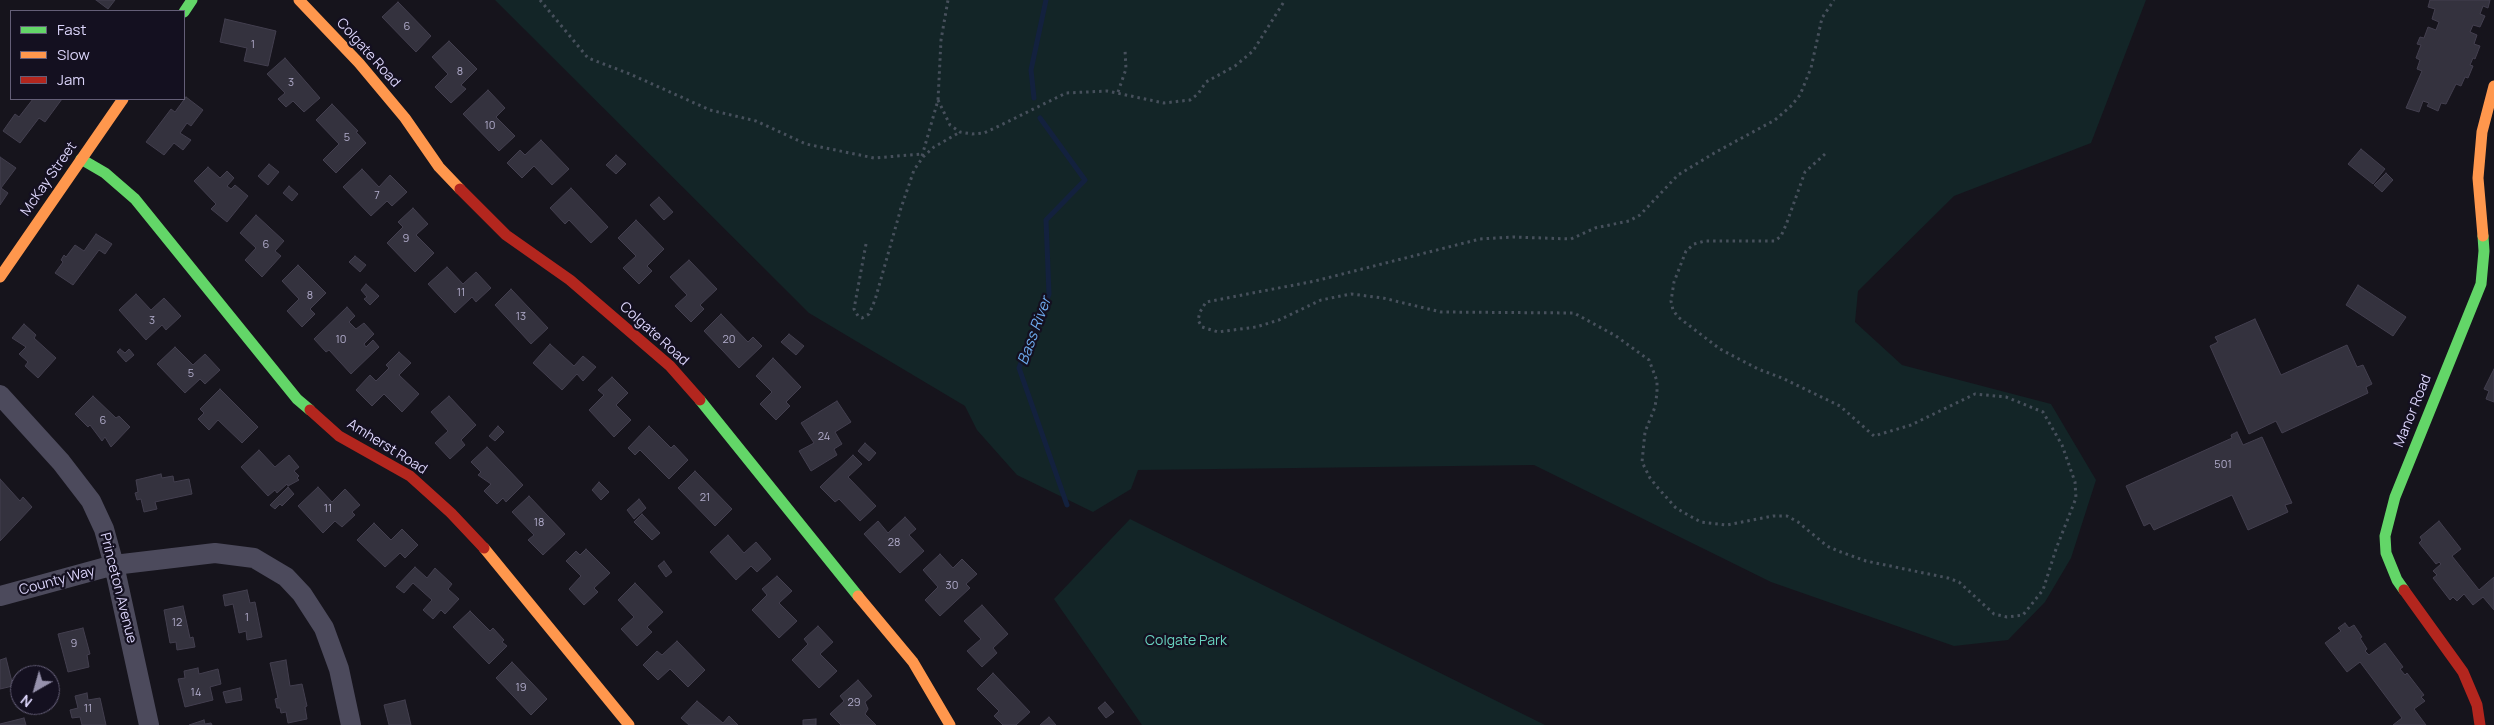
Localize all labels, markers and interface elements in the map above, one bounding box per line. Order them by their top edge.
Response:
legend [10,10,185,100]
street label: Colgate Road [333,15,403,91]
text: Fast [57,19,86,40]
house number: 6 [404,20,410,34]
house number: 1 [251,38,255,52]
text: Slow [57,44,90,65]
house number: 8 [457,65,463,79]
text: Jam [57,69,85,90]
house number: 3 [288,76,294,90]
house number: 10 [485,119,495,133]
house number: 5 [344,131,350,145]
street label: McKay Street [17,139,81,219]
house number: 7 [374,189,380,203]
house number: 9 [403,232,409,246]
house number: 6 [263,238,269,252]
house number: 11 [457,286,465,300]
house number: 8 [307,289,313,303]
water label: Bass River [1014,295,1056,367]
street label: Colgate Road [616,299,692,369]
house number: 13 [516,310,526,324]
house number: 3 [149,314,155,328]
house number: 10 [336,333,346,347]
house number: 20 [723,333,735,347]
house number: 5 [188,367,194,381]
street label: Manor Road [2391,372,2435,450]
house number: 6 [100,414,106,428]
street label: Amherst Road [344,416,430,478]
house number: 24 [818,430,830,444]
house number: 501 [2214,458,2232,472]
house number: 21 [700,491,710,505]
house number: 11 [324,502,332,516]
house number: 18 [534,516,544,530]
street label: Princeton Avenue [96,531,140,645]
house number: 28 [888,536,900,550]
street label: County Way [17,563,97,599]
house number: 30 [946,579,958,593]
house number: 1 [245,611,249,625]
house number: 12 [172,616,182,630]
park label: Colgate Park [1145,633,1227,649]
house number: 9 [71,637,77,651]
north arrow [10,665,60,715]
house number: 19 [515,681,527,695]
house number: 14 [191,686,201,700]
text: N [16,691,36,712]
house number: 29 [847,696,861,710]
house number: 11 [84,702,92,716]

